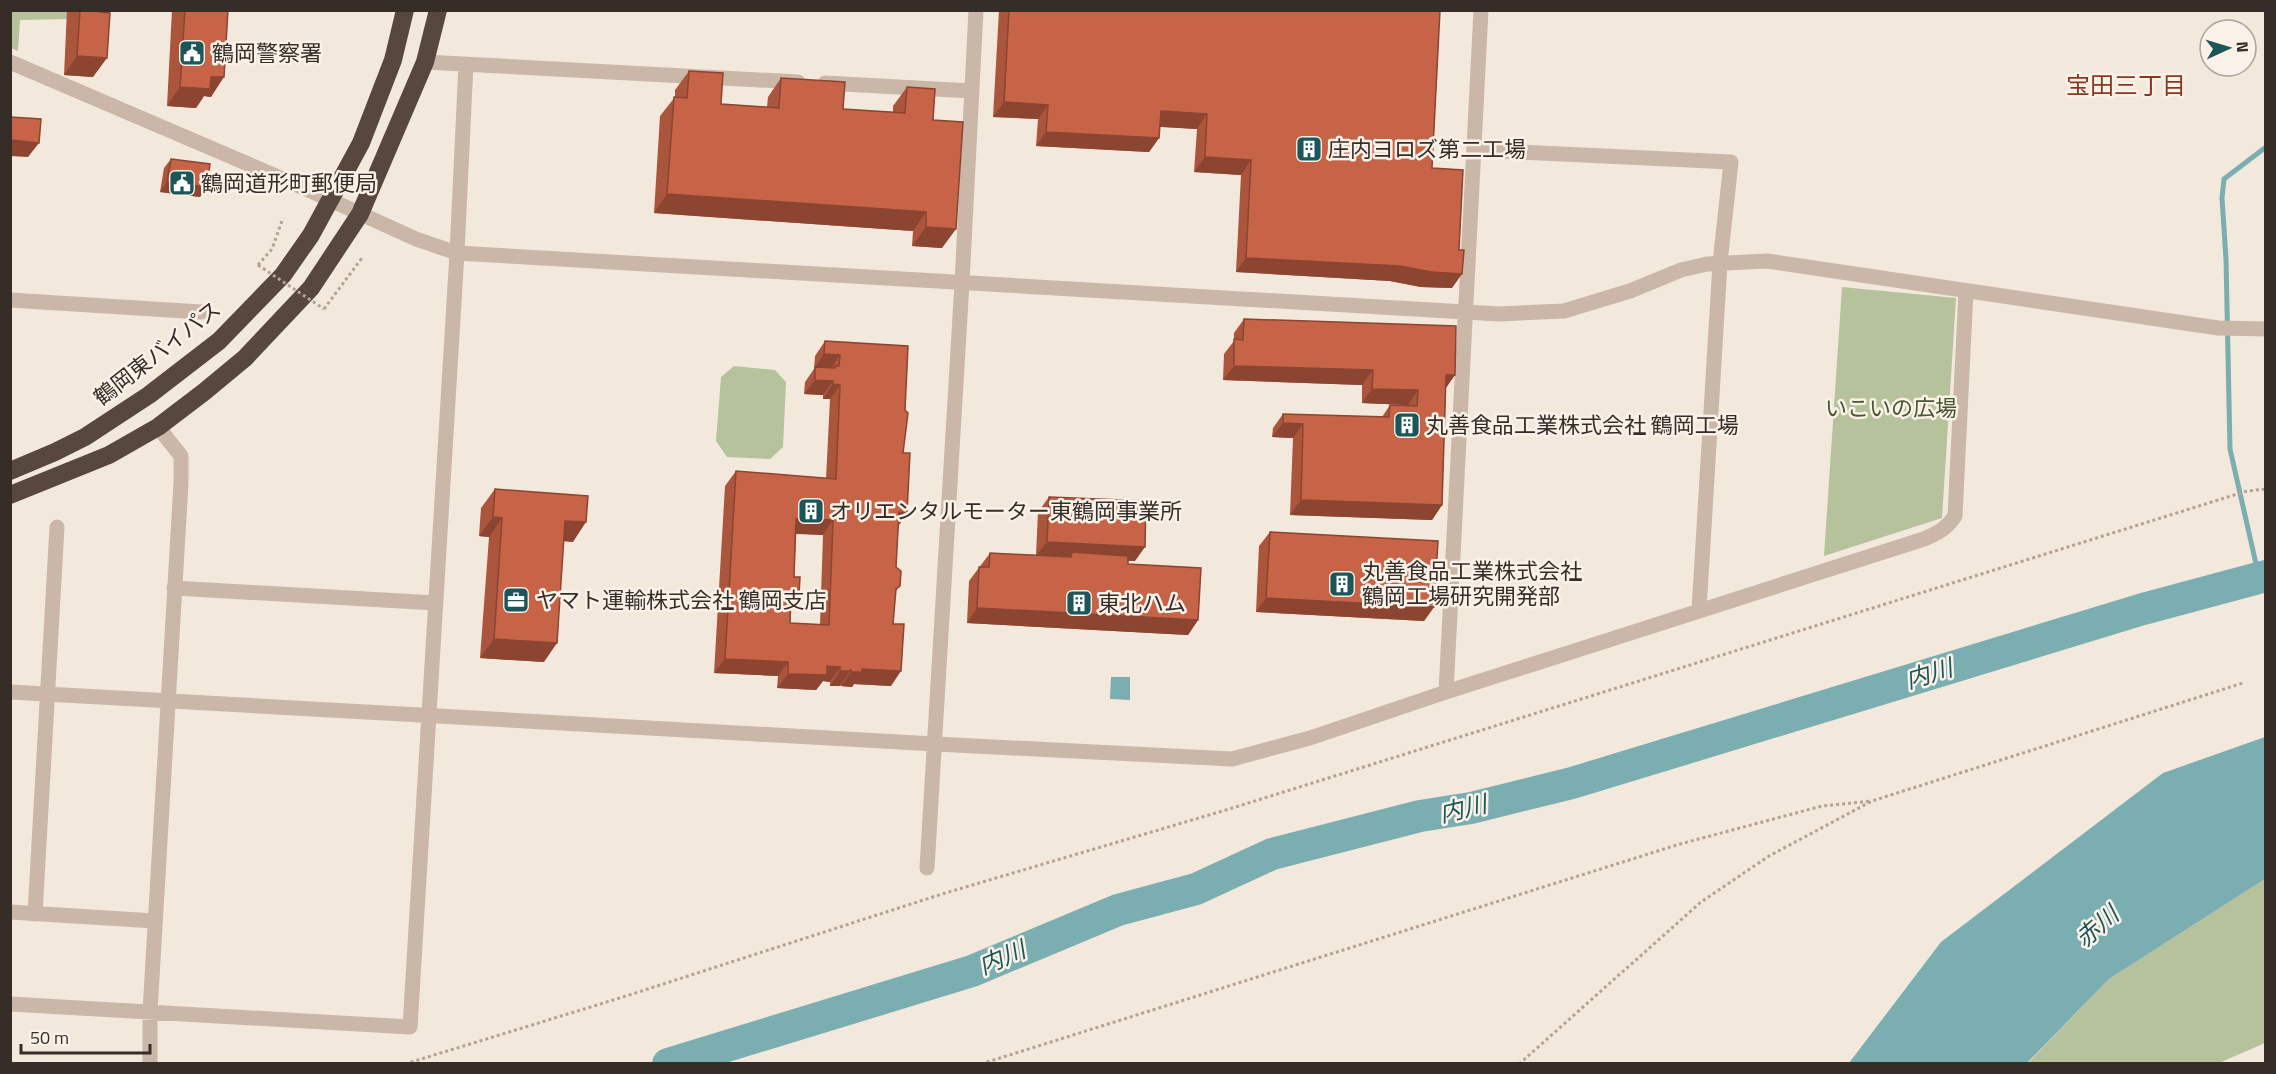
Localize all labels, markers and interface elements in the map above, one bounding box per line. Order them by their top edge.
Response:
north arrow [2198,18,2258,78]
place label: 鶴岡警察署 [212,36,322,70]
public building icon: 鶴岡警察署 [177,38,207,68]
text: N [2231,41,2255,53]
district label: 宝田三丁目 [2066,67,2186,103]
place label: 庄内ヨロズ第二工場 [1328,132,1526,166]
building icon: 庄内ヨロズ第二工場 [1294,134,1324,164]
place label: 鶴岡道形町郵便局 [201,166,377,200]
public building icon: 鶴岡道形町郵便局 [167,168,197,198]
street label: 鶴岡東バイパス [86,292,228,414]
park label: いこいの広場 [1825,391,1957,425]
place label: 丸善食品工業株式会社 鶴岡工場 [1426,408,1739,442]
building icon: 丸善食品工業株式会社 鶴岡工場 [1392,410,1422,440]
place label: オリエンタルモーター東鶴岡事業所 [830,494,1182,528]
building icon: オリエンタルモーター東鶴岡事業所 [796,496,826,526]
place label: 丸善食品工業株式会社 鶴岡工場研究開発部 [1362,554,1582,613]
building icon: 丸善食品工業株式会社 鶴岡工場研究開発部 [1327,569,1357,599]
place label: ヤマト運輸株式会社 鶴岡支店 [536,583,827,617]
office icon: ヤマト運輸株式会社 鶴岡支店 [501,585,531,615]
place label: 東北ハム [1098,586,1186,620]
building icon: 東北ハム [1064,588,1094,618]
water label: 内川 [1900,648,1960,697]
water label: 内川 [1435,784,1493,831]
water label: 赤川 [2066,895,2129,956]
water label: 内川 [972,930,1033,983]
scale bar [21,1017,150,1055]
text: 50 m [30,1024,69,1051]

